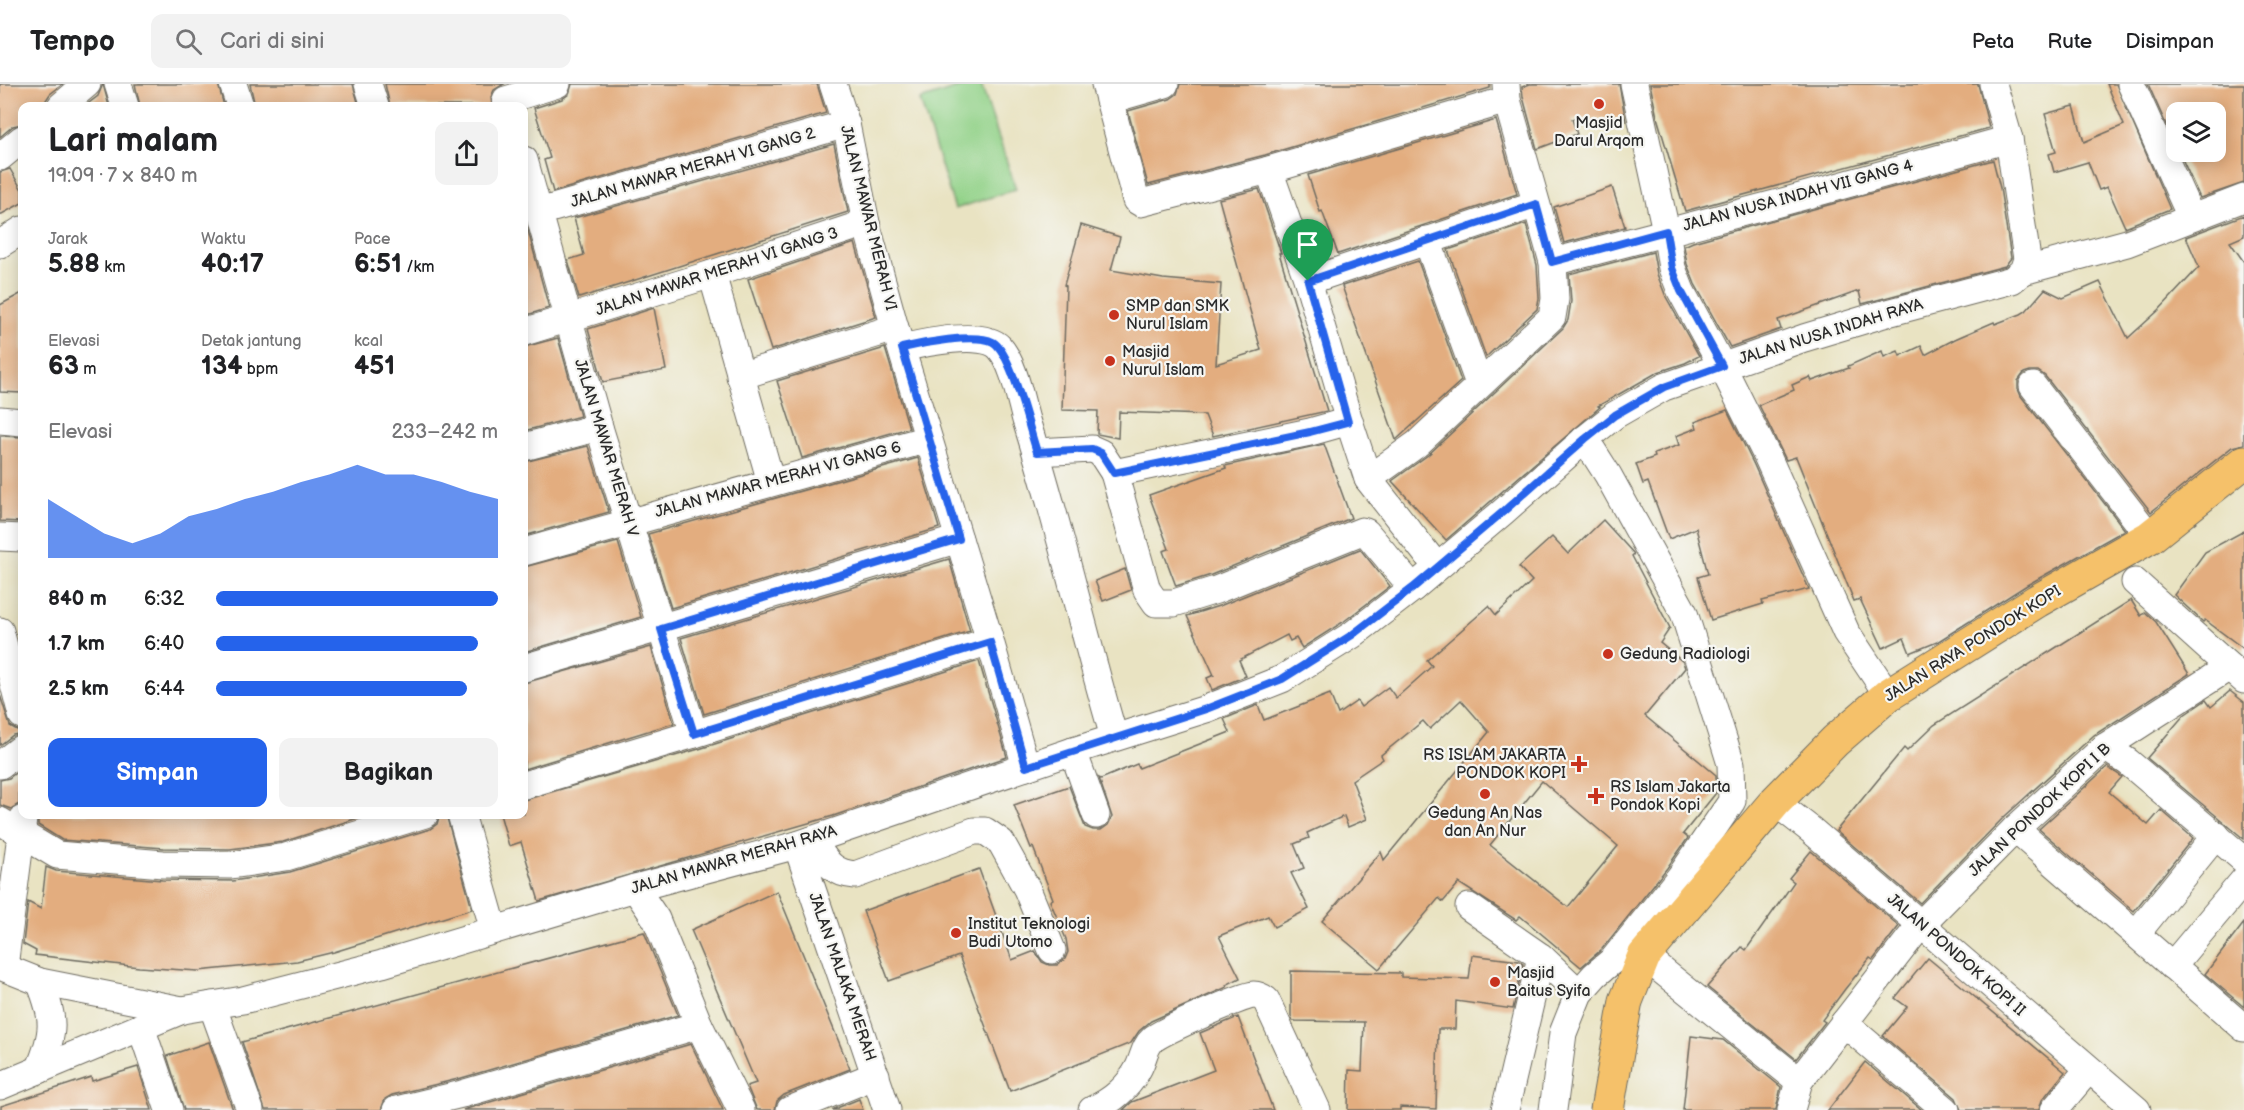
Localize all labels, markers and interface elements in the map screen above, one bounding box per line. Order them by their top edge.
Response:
search box [151,14,571,68]
text: Tempo [30,25,115,58]
icon: search [172,25,205,58]
text: Cari di sini [220,28,324,55]
text: Peta [1972,29,2014,54]
text: Rute [2047,29,2092,54]
text: Disimpan [2125,29,2214,54]
marker: Masjid Darul Arqom [1592,97,1606,111]
map controls [2166,102,2226,162]
button: layers [2166,102,2226,162]
place label: Masjid Darul Arqom [1554,114,1644,151]
text: Lari malam [48,121,218,161]
button: share [435,122,498,185]
street label: JALAN MAWAR MERAH VI [836,123,900,313]
street label: JALAN MAWAR MERAH VI GANG 2 [568,124,818,212]
street label: JALAN NUSA INDAH VII GANG 4 [1681,156,1915,236]
text: 19:09 · 7 × 840 m [48,164,197,188]
pin [1282,219,1333,281]
street label: JALAN MAWAR MERAH VI GANG 3 [593,224,841,320]
icon: arrive [1291,228,1324,261]
text: Jarak [48,230,87,249]
text: Waktu [201,230,246,249]
text: Pace [354,230,390,249]
text: 5.88 [48,249,100,280]
text: 40:17 [201,249,264,280]
text: 6:51 [354,249,402,280]
text: km [100,258,125,277]
text: /km [402,258,435,277]
street label: JALAN NUSA INDAH RAYA [1737,295,1926,369]
place label: SMP dan SMK Nurul Islam [1126,297,1230,334]
marker: SMP dan SMK Nurul Islam [1107,308,1121,322]
text: Elevasi [48,332,100,351]
text: Detak jantung [201,332,301,351]
text: kcal [354,332,383,351]
place label: Masjid Nurul Islam [1122,343,1204,380]
text: 63 [48,351,79,382]
text: 134 [201,351,242,382]
text: 451 [354,351,395,382]
marker: Masjid Nurul Islam [1103,354,1117,368]
street label: JALAN MAWAR MERAH V [570,357,642,539]
text: m [79,360,97,379]
text: bpm [242,360,278,379]
text: Elevasi [48,420,113,444]
text: 233–242 m [391,420,498,444]
street label: JALAN MAWAR MERAH VI GANG 6 [653,438,903,522]
street label: JALAN RAYA PONDOK KOPI [1881,582,2065,706]
text: 840 m [48,587,107,611]
text: 6:32 [144,587,184,611]
text: 1.7 km [48,632,105,656]
text: 6:40 [144,632,184,656]
place label: Gedung Radiologi [1620,645,1750,664]
marker: Gedung Radiologi [1601,647,1615,661]
text: 2.5 km [48,677,109,701]
text: 6:44 [144,677,185,701]
button: Simpan [48,738,267,807]
button: Bagikan [279,738,498,807]
street label: JALAN PONDOK KOPI I B [1965,739,2115,881]
place label: RS ISLAM JAKARTA PONDOK KOPI [1423,746,1566,783]
marker: RS ISLAM JAKARTA PONDOK KOPI [1570,755,1588,773]
place label: RS Islam Jakarta Pondok Kopi [1610,778,1731,815]
marker: Gedung An Nas dan An Nur [1478,787,1492,801]
marker: RS Islam Jakarta Pondok Kopi [1587,787,1605,805]
place label: Gedung An Nas dan An Nur [1428,804,1542,841]
street label: JALAN MAWAR MERAH RAYA [629,821,839,899]
street label: JALAN MALAKA MERAH [804,890,880,1064]
street label: JALAN PONDOK KOPI II [1883,890,2029,1020]
place label: Institut Teknologi Budi Utomo [968,915,1090,952]
marker: Institut Teknologi Budi Utomo [949,926,963,940]
place label: Masjid Baitus Syifa [1507,964,1590,1001]
marker: Masjid Baitus Syifa [1488,975,1502,989]

